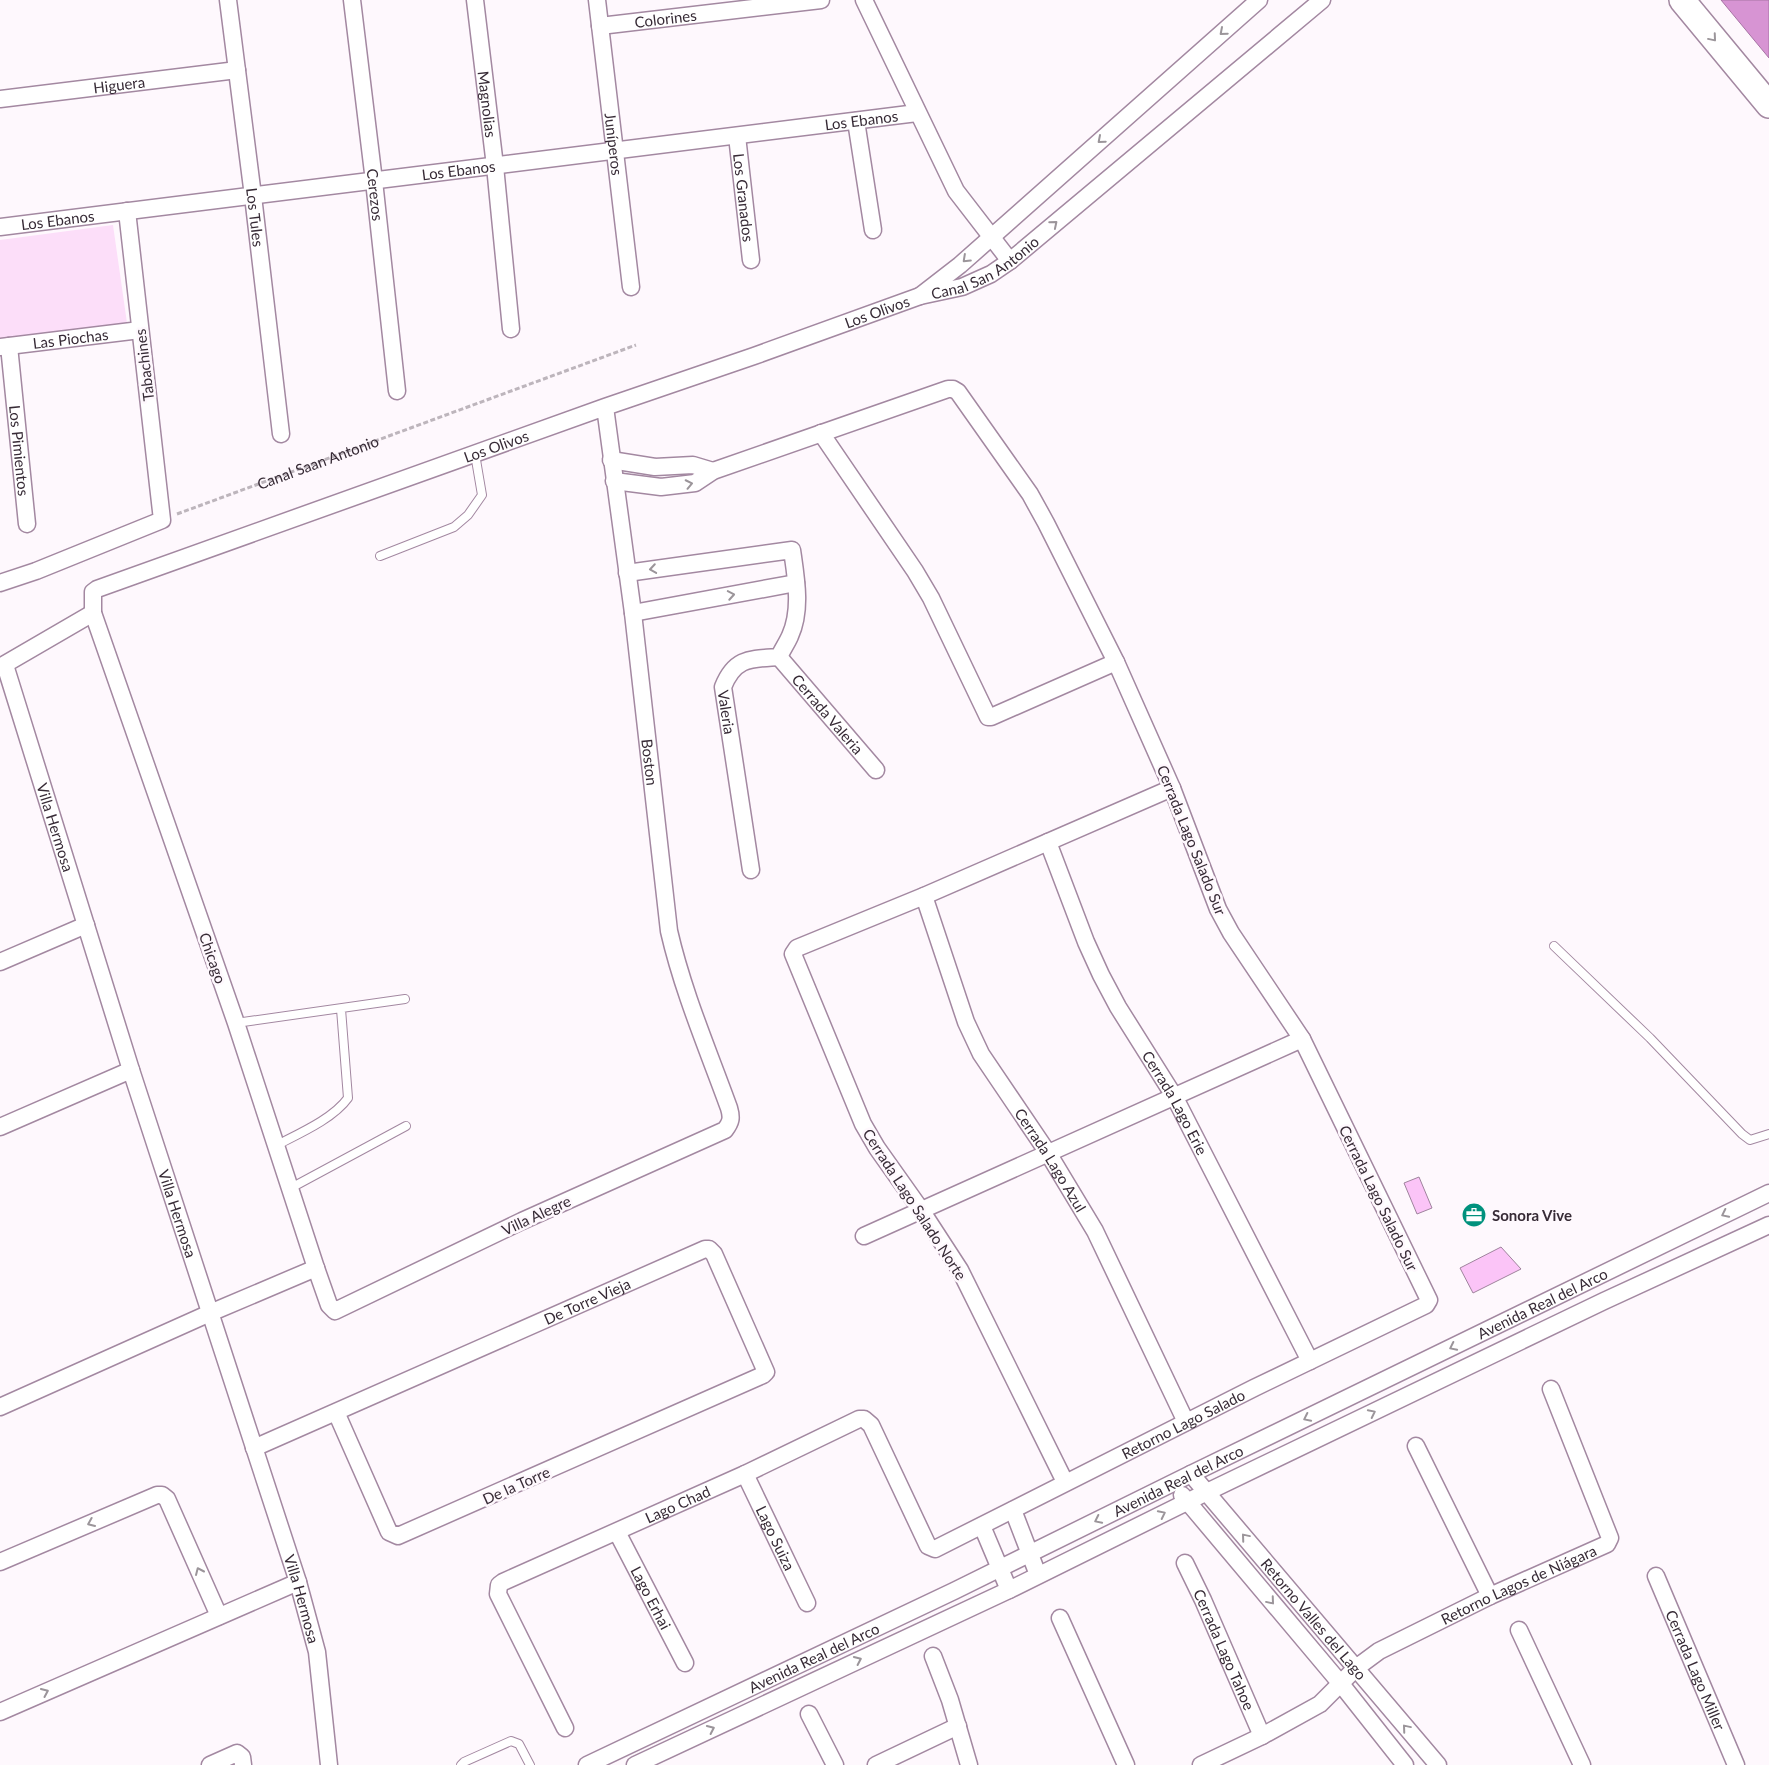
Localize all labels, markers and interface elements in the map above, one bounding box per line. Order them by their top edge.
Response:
street label: Colorines [634,6,698,31]
one-way arrow [1219,26,1228,35]
one-way arrow [1708,32,1717,41]
street label: Magnolias [475,70,501,139]
street label: Higuera [92,72,146,97]
street label: Los Ebanos [824,106,899,133]
street label: Juníperos [601,112,627,176]
one-way arrow [1097,134,1106,143]
street label: Los Granados [730,152,758,243]
street label: Los Ebanos [421,157,496,183]
street label: Cerezos [364,167,387,222]
street label: Los Tules [243,187,268,248]
street label: Los Ebanos [20,206,95,233]
one-way arrow [1048,222,1057,230]
street label: Canal San Antonio [929,232,1042,302]
one-way arrow [963,253,972,262]
street label: Los Olivos [842,292,912,332]
street label: Las Piochas [32,325,109,352]
street label: Tabachines [131,328,157,402]
street label: Los Pimientos [6,404,33,497]
street label: Los Olivos [461,426,531,466]
street label: Canal Saan Antonio [255,432,381,493]
one-way arrow [684,479,693,489]
one-way arrow [648,564,657,574]
one-way arrow [727,590,736,600]
street label: Cerrada Valeria [789,670,867,758]
street label: Valeria [715,689,739,735]
street label: Boston [638,738,661,786]
street label: Cerrada Lago Salado Sur [1154,762,1231,918]
street label: Villa Hermosa [33,781,78,874]
street label: Chicago [196,930,230,986]
street label: Cerrada Lago Erie [1139,1047,1212,1158]
street label: Cerrada Lago Azul [1011,1105,1090,1215]
street label: Cerrada Lago Salado Sur [1336,1122,1422,1274]
street label: Cerrada Lago Salado Norte [859,1125,971,1283]
street label: Villa Hermosa [155,1167,201,1260]
street label: Villa Alegre [499,1191,573,1239]
office icon: Sonora Vive [1461,1202,1487,1228]
place label: Sonora Vive [1492,1206,1572,1224]
one-way arrow [1721,1208,1730,1219]
street label: Avenida Real del Arco [1474,1264,1610,1342]
street label: De Torre Vieja [541,1274,633,1328]
one-way arrow [1449,1341,1458,1351]
street label: Retorno Lago Salado [1119,1385,1248,1462]
one-way arrow [1367,1409,1376,1419]
one-way arrow [1303,1411,1312,1422]
street label: Avenida Real del Arco [1110,1441,1246,1520]
street label: De la Torre [480,1462,552,1508]
street label: Lago Chad [642,1482,713,1526]
street label: Lago Suiza [753,1503,799,1573]
one-way arrow [1157,1510,1166,1520]
one-way arrow [1094,1513,1103,1524]
one-way arrow [87,1517,96,1528]
one-way arrow [1242,1534,1250,1543]
street label: Retorno Lagos de Niágara [1438,1541,1599,1628]
street label: Villa Hermosa [281,1552,323,1645]
street label: Retorno Valles del Lago [1257,1555,1370,1683]
street label: Lago Erhai [627,1563,675,1632]
one-way arrow [194,1567,205,1576]
street label: Cerrada Lago Tahoe [1190,1586,1259,1713]
one-way arrow [1266,1595,1274,1604]
street label: Cerrada Lago Miller [1662,1607,1729,1733]
street label: Avenida Real del Arco [746,1619,882,1696]
one-way arrow [853,1656,862,1666]
one-way arrow [40,1688,49,1699]
one-way arrow [706,1724,715,1735]
one-way arrow [1403,1724,1412,1733]

